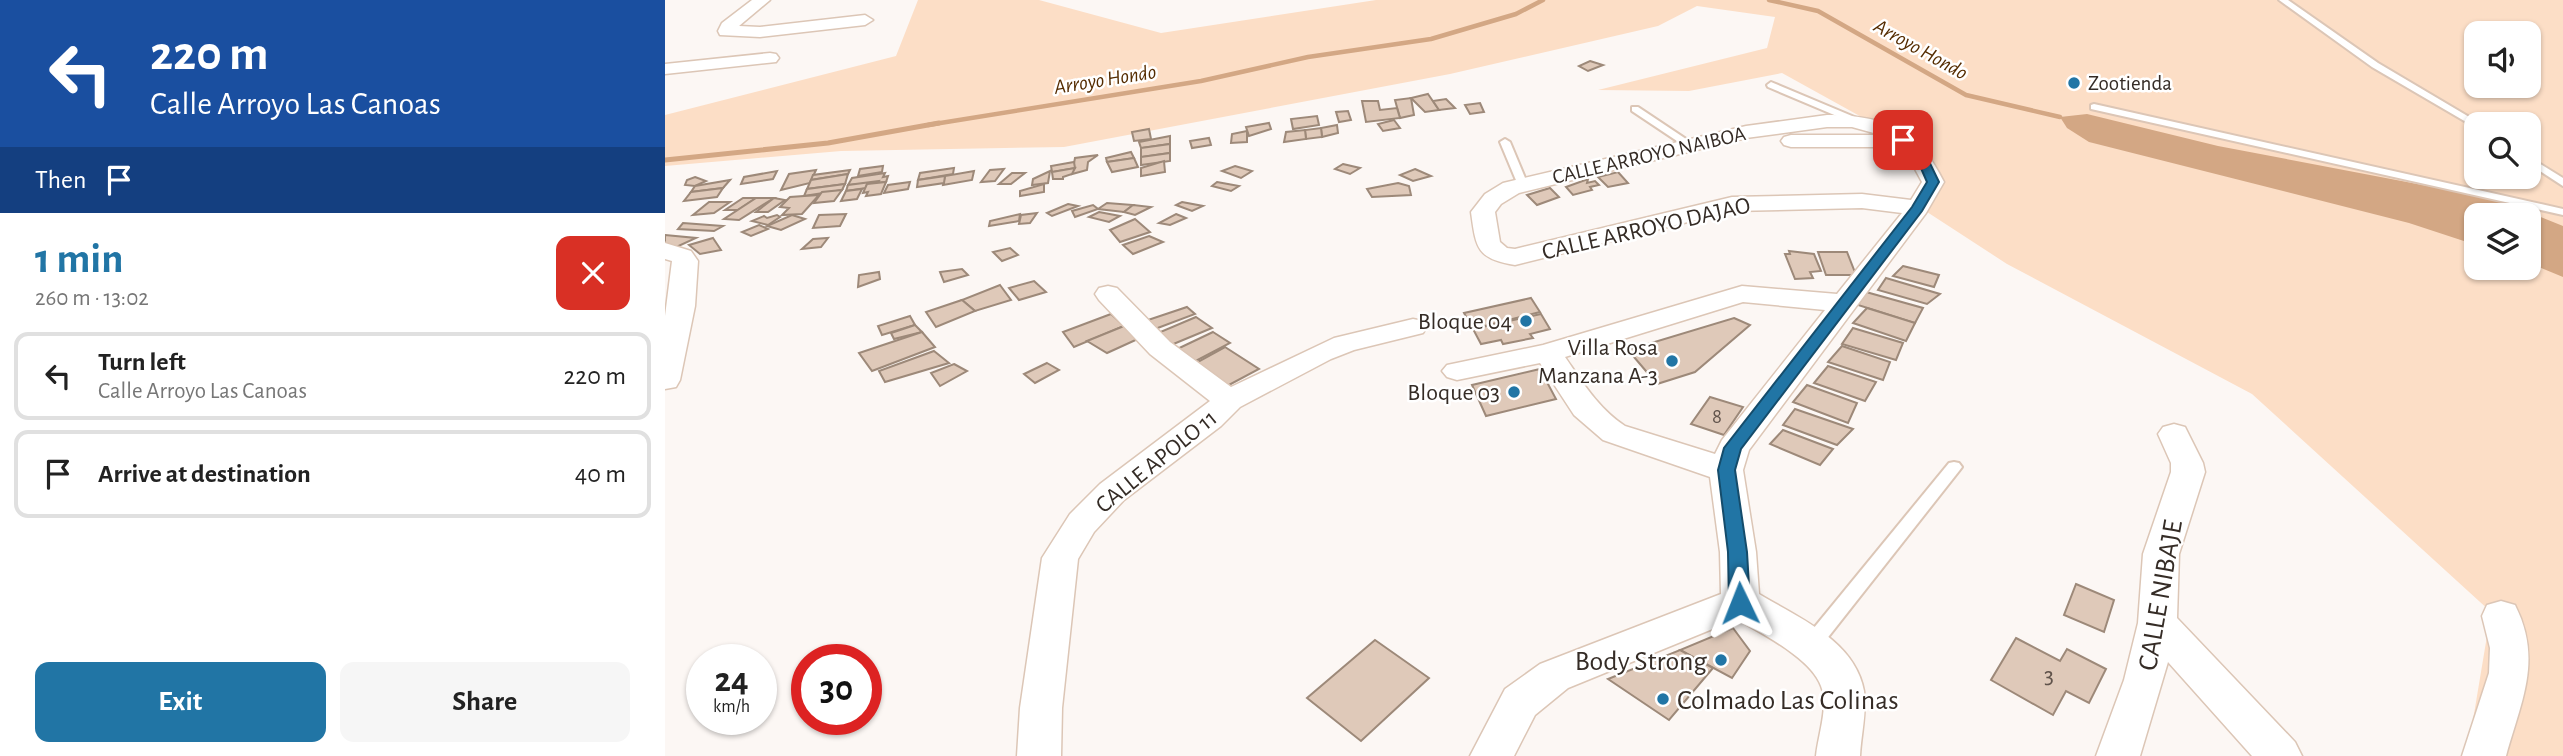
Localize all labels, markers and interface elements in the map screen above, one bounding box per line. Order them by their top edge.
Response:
water label: Arroyo Hondo [1870,15,1971,84]
map controls [2464,21,2541,280]
button: sound [2464,21,2541,98]
icon: left [35,28,126,119]
text: 220 m [150,30,269,79]
water label: Arroyo Hondo [1051,61,1158,98]
place label: Zootienda [2088,73,2172,94]
marker: Zootienda [2066,75,2082,91]
text: Calle Arroyo Las Canoas [150,88,441,120]
pin [1873,110,1933,170]
button: search [2464,112,2541,189]
icon: arrive [1884,121,1922,159]
street label: CALLE ARROYO NAIBOA [1550,123,1748,188]
icon: arrive [100,161,138,199]
text: Then [35,167,86,193]
street label: CALLE ARROYO DAJAO [1540,193,1753,265]
button: layers [2464,203,2541,280]
button: close [556,236,630,310]
text: 1 min [35,238,124,280]
text: 260 m · 13:02 [35,287,149,310]
place label: Bloque 04 [1418,310,1512,334]
marker: Bloque 04 [1518,313,1534,329]
place label: Villa Rosa Manzana A-3 [1538,336,1658,388]
text: Turn left [98,349,186,375]
marker: Villa Rosa Manzana A-3 [1664,353,1680,369]
icon: left [39,357,77,395]
text: 220 m [564,363,626,389]
text: Calle Arroyo Las Canoas [98,380,307,403]
place label: Bloque 03 [1407,381,1500,405]
marker: Bloque 03 [1506,384,1522,400]
street label: CALLE APOLO 11 [1091,406,1222,518]
house number: 8 [1712,406,1722,427]
icon: arrive [39,455,77,493]
text: Arrive at destination [98,461,311,487]
text: 40 m [575,461,626,487]
street label: CALLE NIBAJE [2134,518,2188,673]
position arrow [1703,566,1777,640]
speed limit sign: 30 [791,644,882,735]
place label: Body Strong [1575,648,1707,676]
marker: Body Strong [1713,652,1729,668]
button: Exit [35,662,326,742]
button: Share [340,662,630,742]
text: 24 [714,663,749,698]
house number: 3 [2044,664,2054,688]
place label: Colmado Las Colinas [1677,687,1899,715]
marker: Colmado Las Colinas [1655,691,1671,707]
text: km/h [713,698,750,716]

